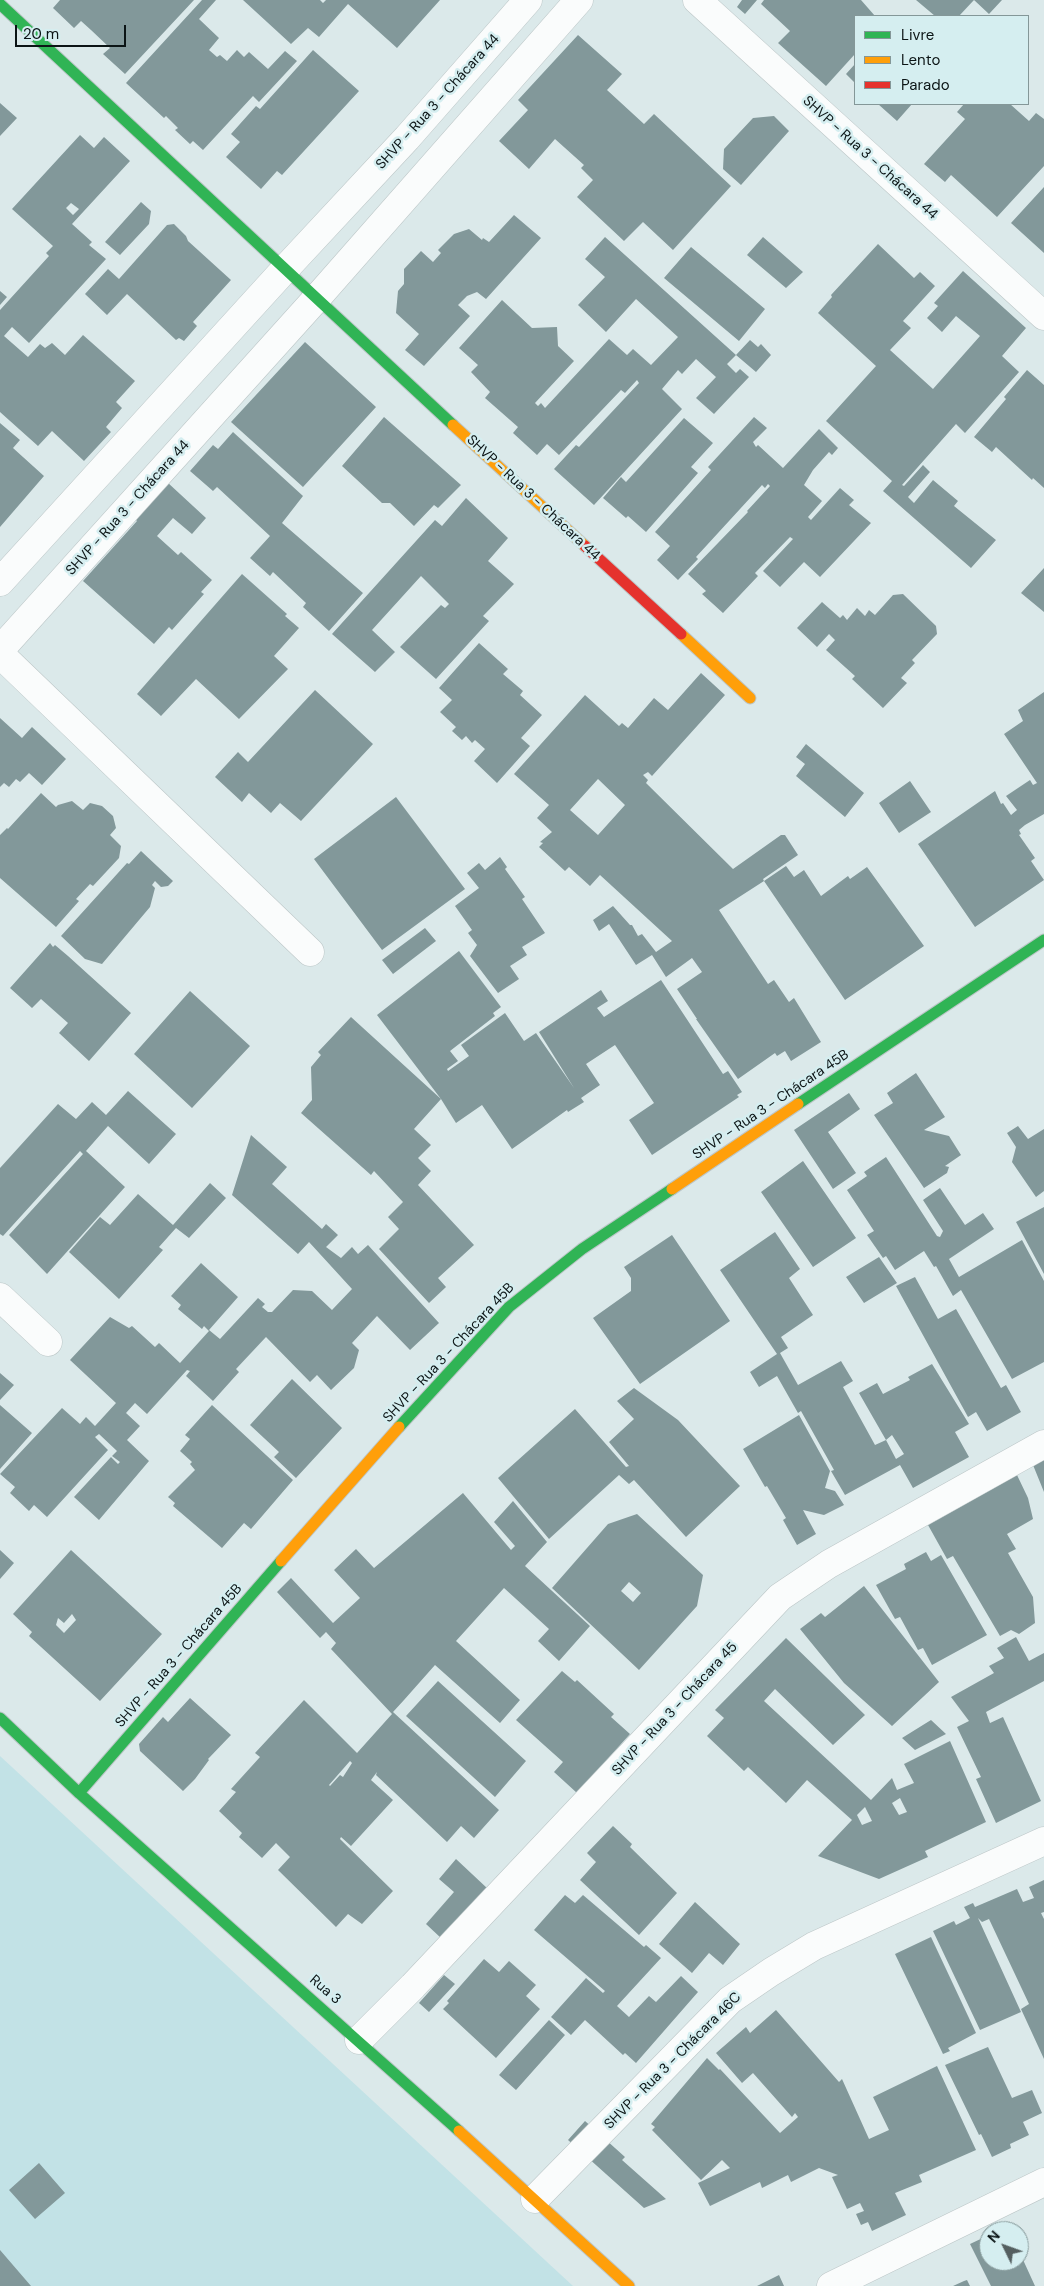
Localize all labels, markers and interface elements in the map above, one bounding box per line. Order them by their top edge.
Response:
scale bar [18,15,129,47]
legend [854,15,1029,105]
text: 20 m [23,24,59,44]
text: Livre [901,25,934,45]
street label: SHVP - Rua 3 - Chácara 44 [373,31,503,173]
text: Lento [901,50,940,70]
text: Parado [901,75,950,95]
street label: SHVP - Rua 3 - Chácara 44 [799,93,941,223]
street label: SHVP - Rua 3 - Chácara 44 [463,432,603,564]
street label: SHVP - Rua 3 - Chácara 44 [63,437,193,579]
street label: SHVP - Rua 3 - Chácara 45B [690,1046,852,1164]
street label: SHVP - Rua 3 - Chácara 45B [380,1280,518,1426]
street label: SHVP - Rua 3 - Chácara 45B [112,1581,246,1731]
street label: SHVP - Rua 3 - Chácara 45 [609,1639,741,1779]
street label: Rua 3 [306,1972,344,2008]
street label: SHVP - Rua 3 - Chácara 46C [601,1989,745,2133]
north arrow [979,2221,1029,2271]
text: N [983,2227,1004,2246]

